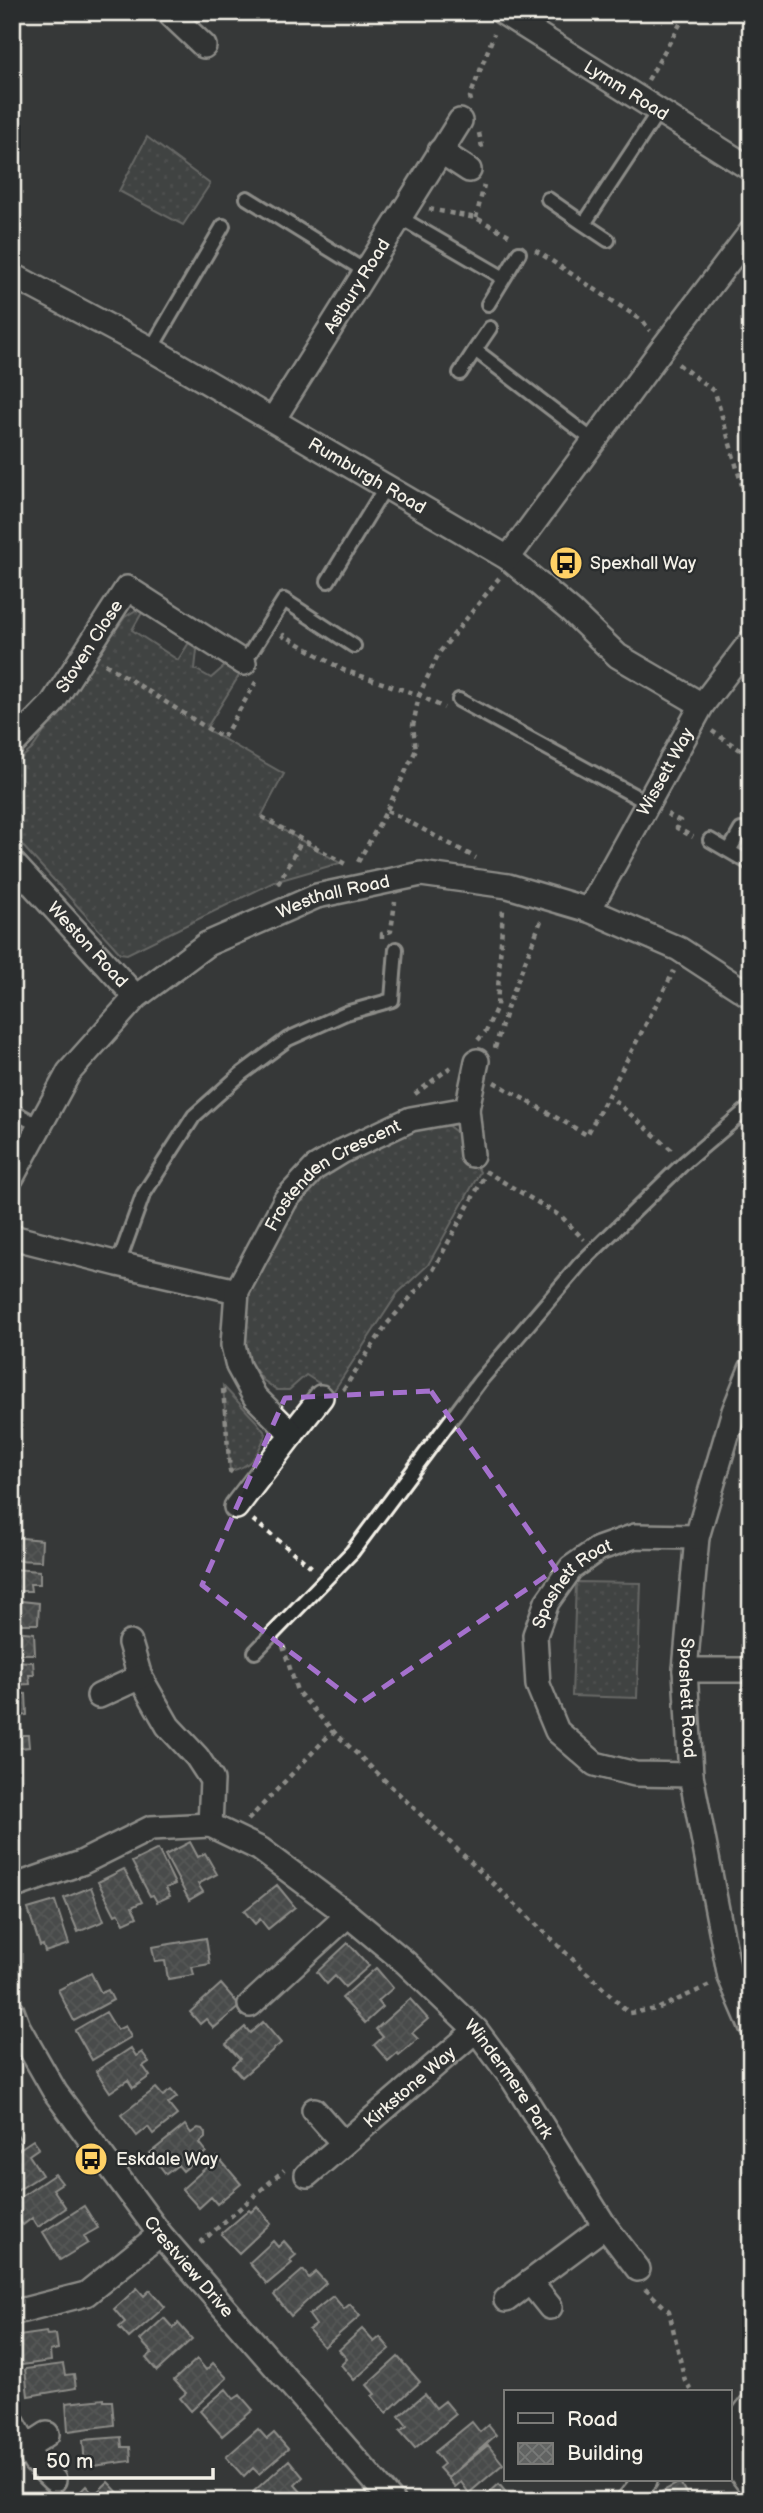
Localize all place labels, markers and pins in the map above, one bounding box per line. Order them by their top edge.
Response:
bus stop icon: Spexhall Way [547,544,585,582]
place label: Spexhall Way [590,553,697,574]
bus stop icon: Eskdale Way [72,2140,110,2178]
place label: Eskdale Way [116,2149,219,2170]

